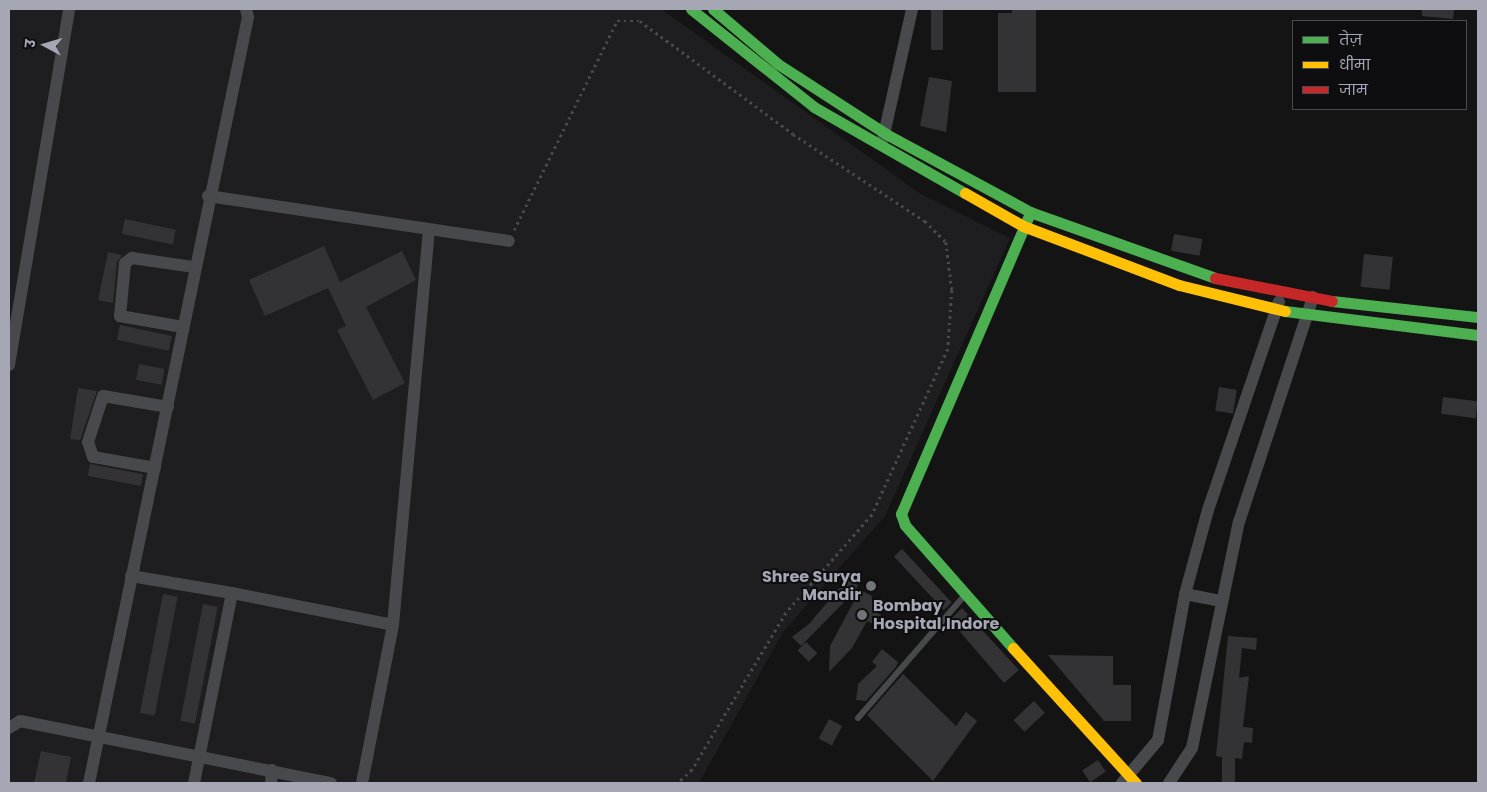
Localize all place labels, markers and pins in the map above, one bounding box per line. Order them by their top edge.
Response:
place label: Shree Surya Mandir [762,567,861,605]
marker: Shree Surya Mandir [865,580,877,592]
place label: Bombay Hospital,Indore [873,596,999,634]
marker: Bombay Hospital,Indore [855,608,869,622]

